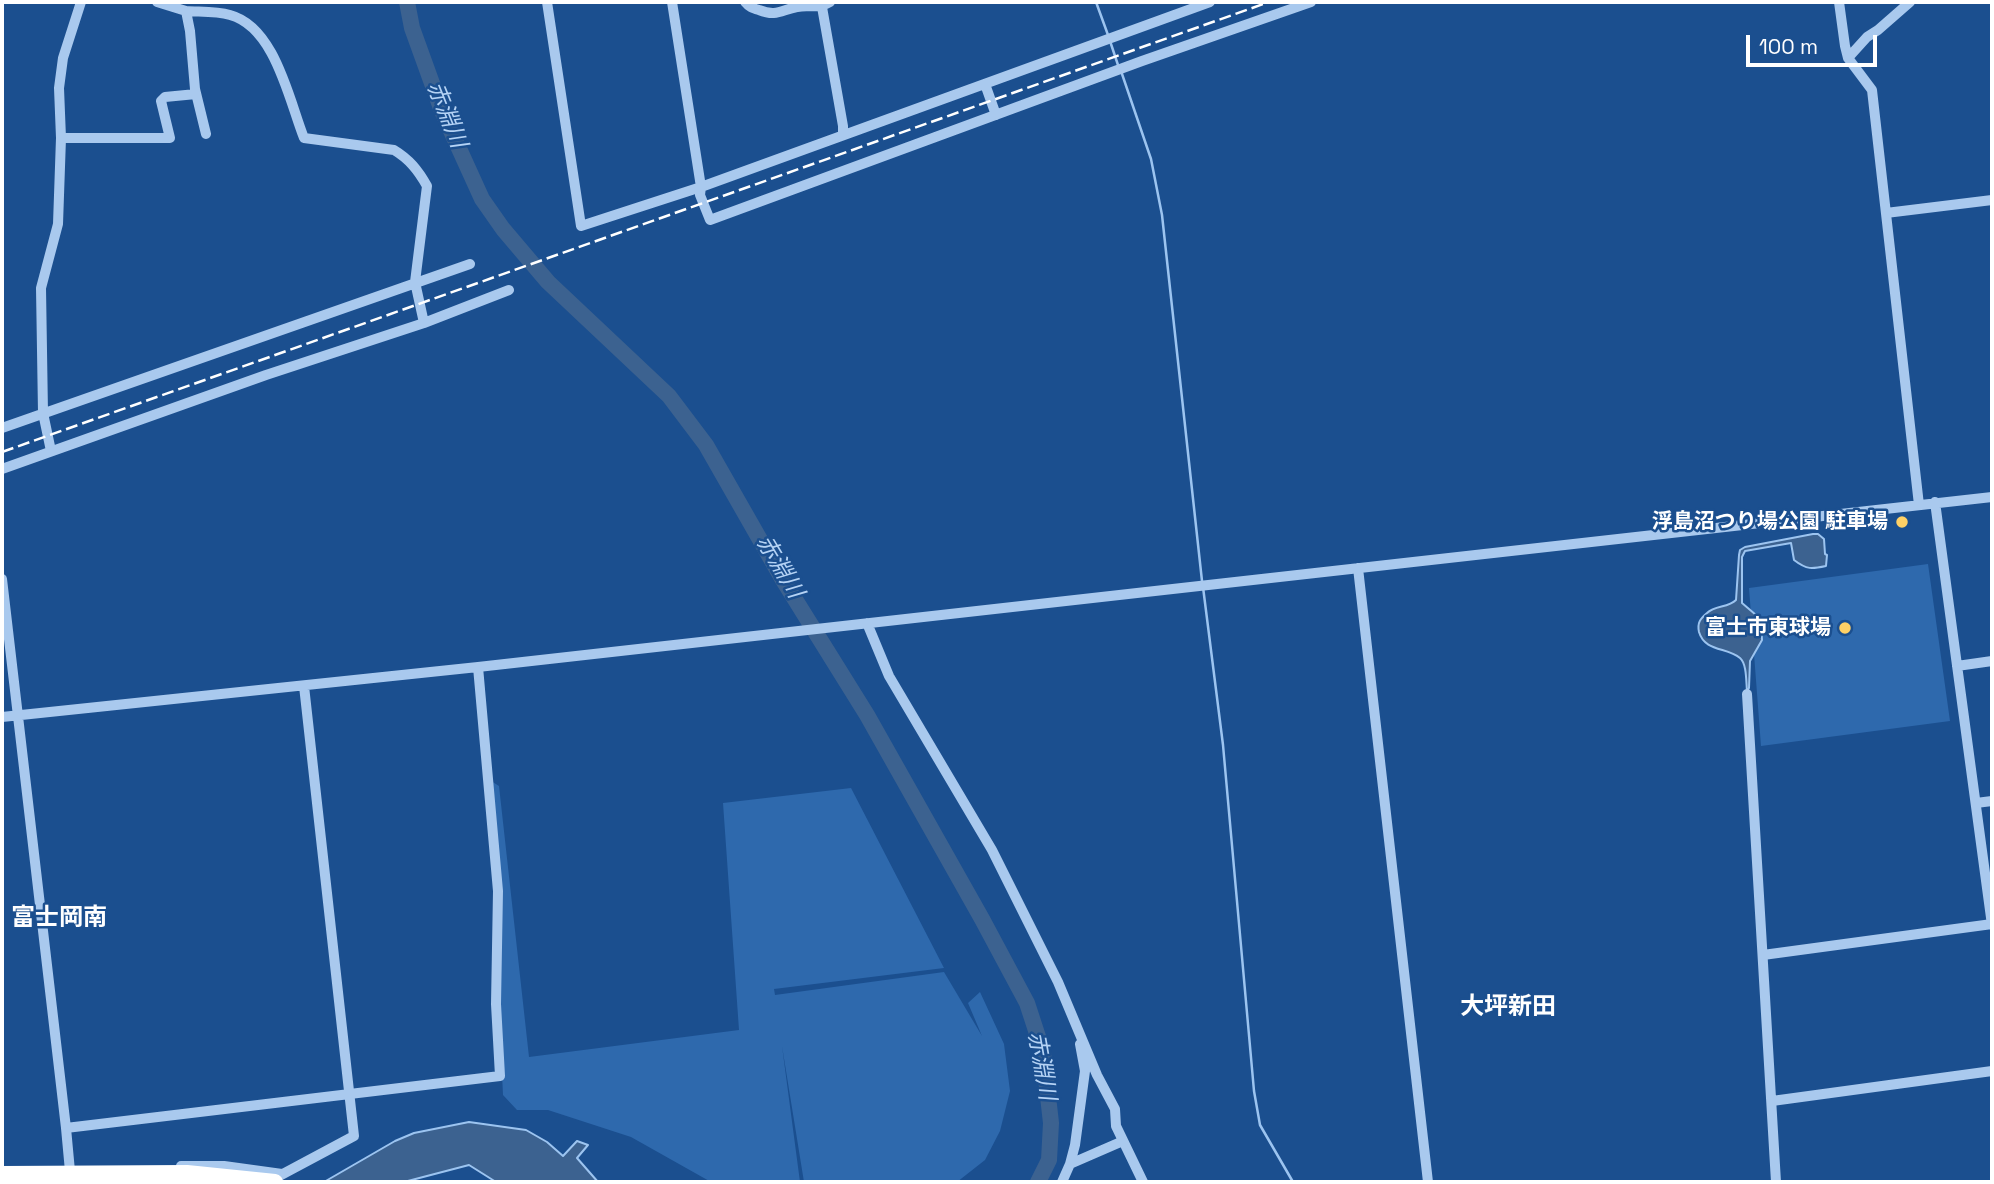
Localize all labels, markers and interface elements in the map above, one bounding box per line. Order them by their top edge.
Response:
scale bar [1749,21,1880,65]
text: 100 m [1759,33,1818,60]
water label: 赤淵川 [420,78,472,152]
place label: 浮島沼つり場公園 駐車場 [1652,509,1888,535]
marker: 浮島沼つり場公園 駐車場 [1894,514,1910,530]
water label: 赤淵川 [749,530,809,604]
place label: 富士市東球場 [1705,615,1831,641]
marker: 富士市東球場 [1837,620,1853,636]
district label: 富士岡南 [11,904,107,932]
district label: 大坪新田 [1460,993,1556,1021]
water label: 赤淵川 [1021,1030,1061,1102]

